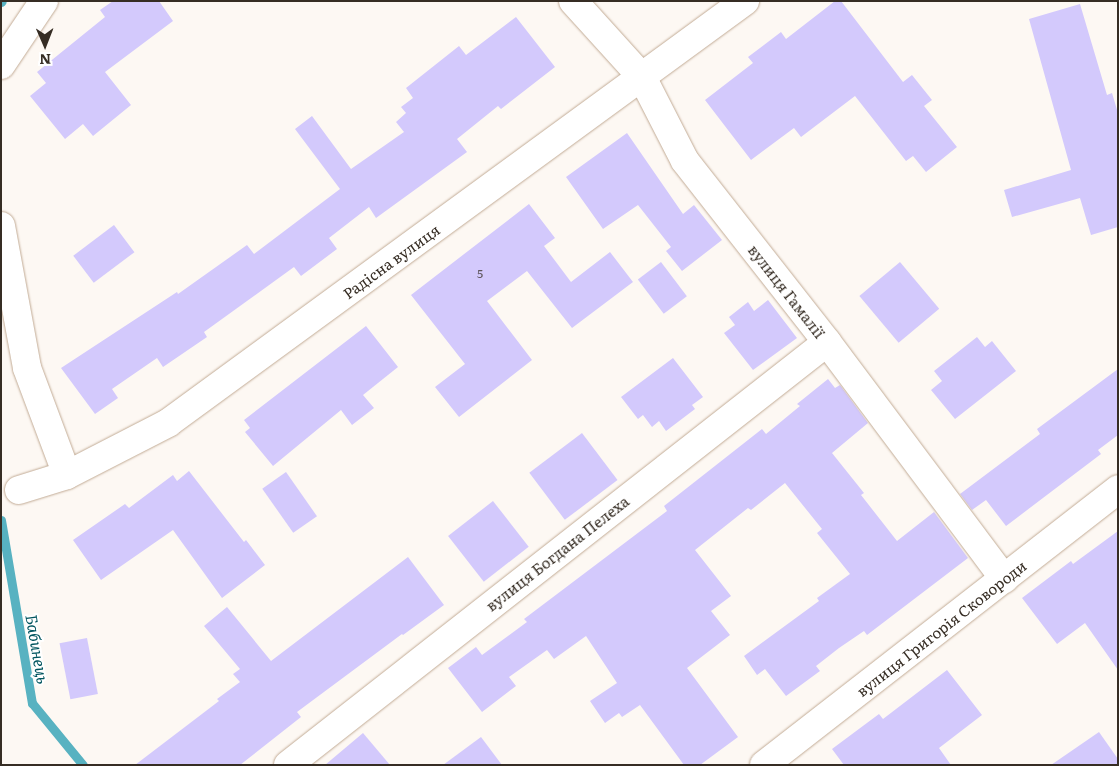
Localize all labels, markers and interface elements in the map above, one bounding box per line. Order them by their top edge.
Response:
north arrow [20,20,70,70]
text: N [39,50,51,70]
street label: Радісна вулиця [339,220,443,302]
street label: вулиця Гамалії [745,241,829,341]
house number: 5 [477,267,483,281]
street label: вулиця Богдана Пелеха [482,492,632,614]
street label: вулиця Григорія Сковороди [852,556,1030,700]
water label: Бабинець [22,613,54,685]

